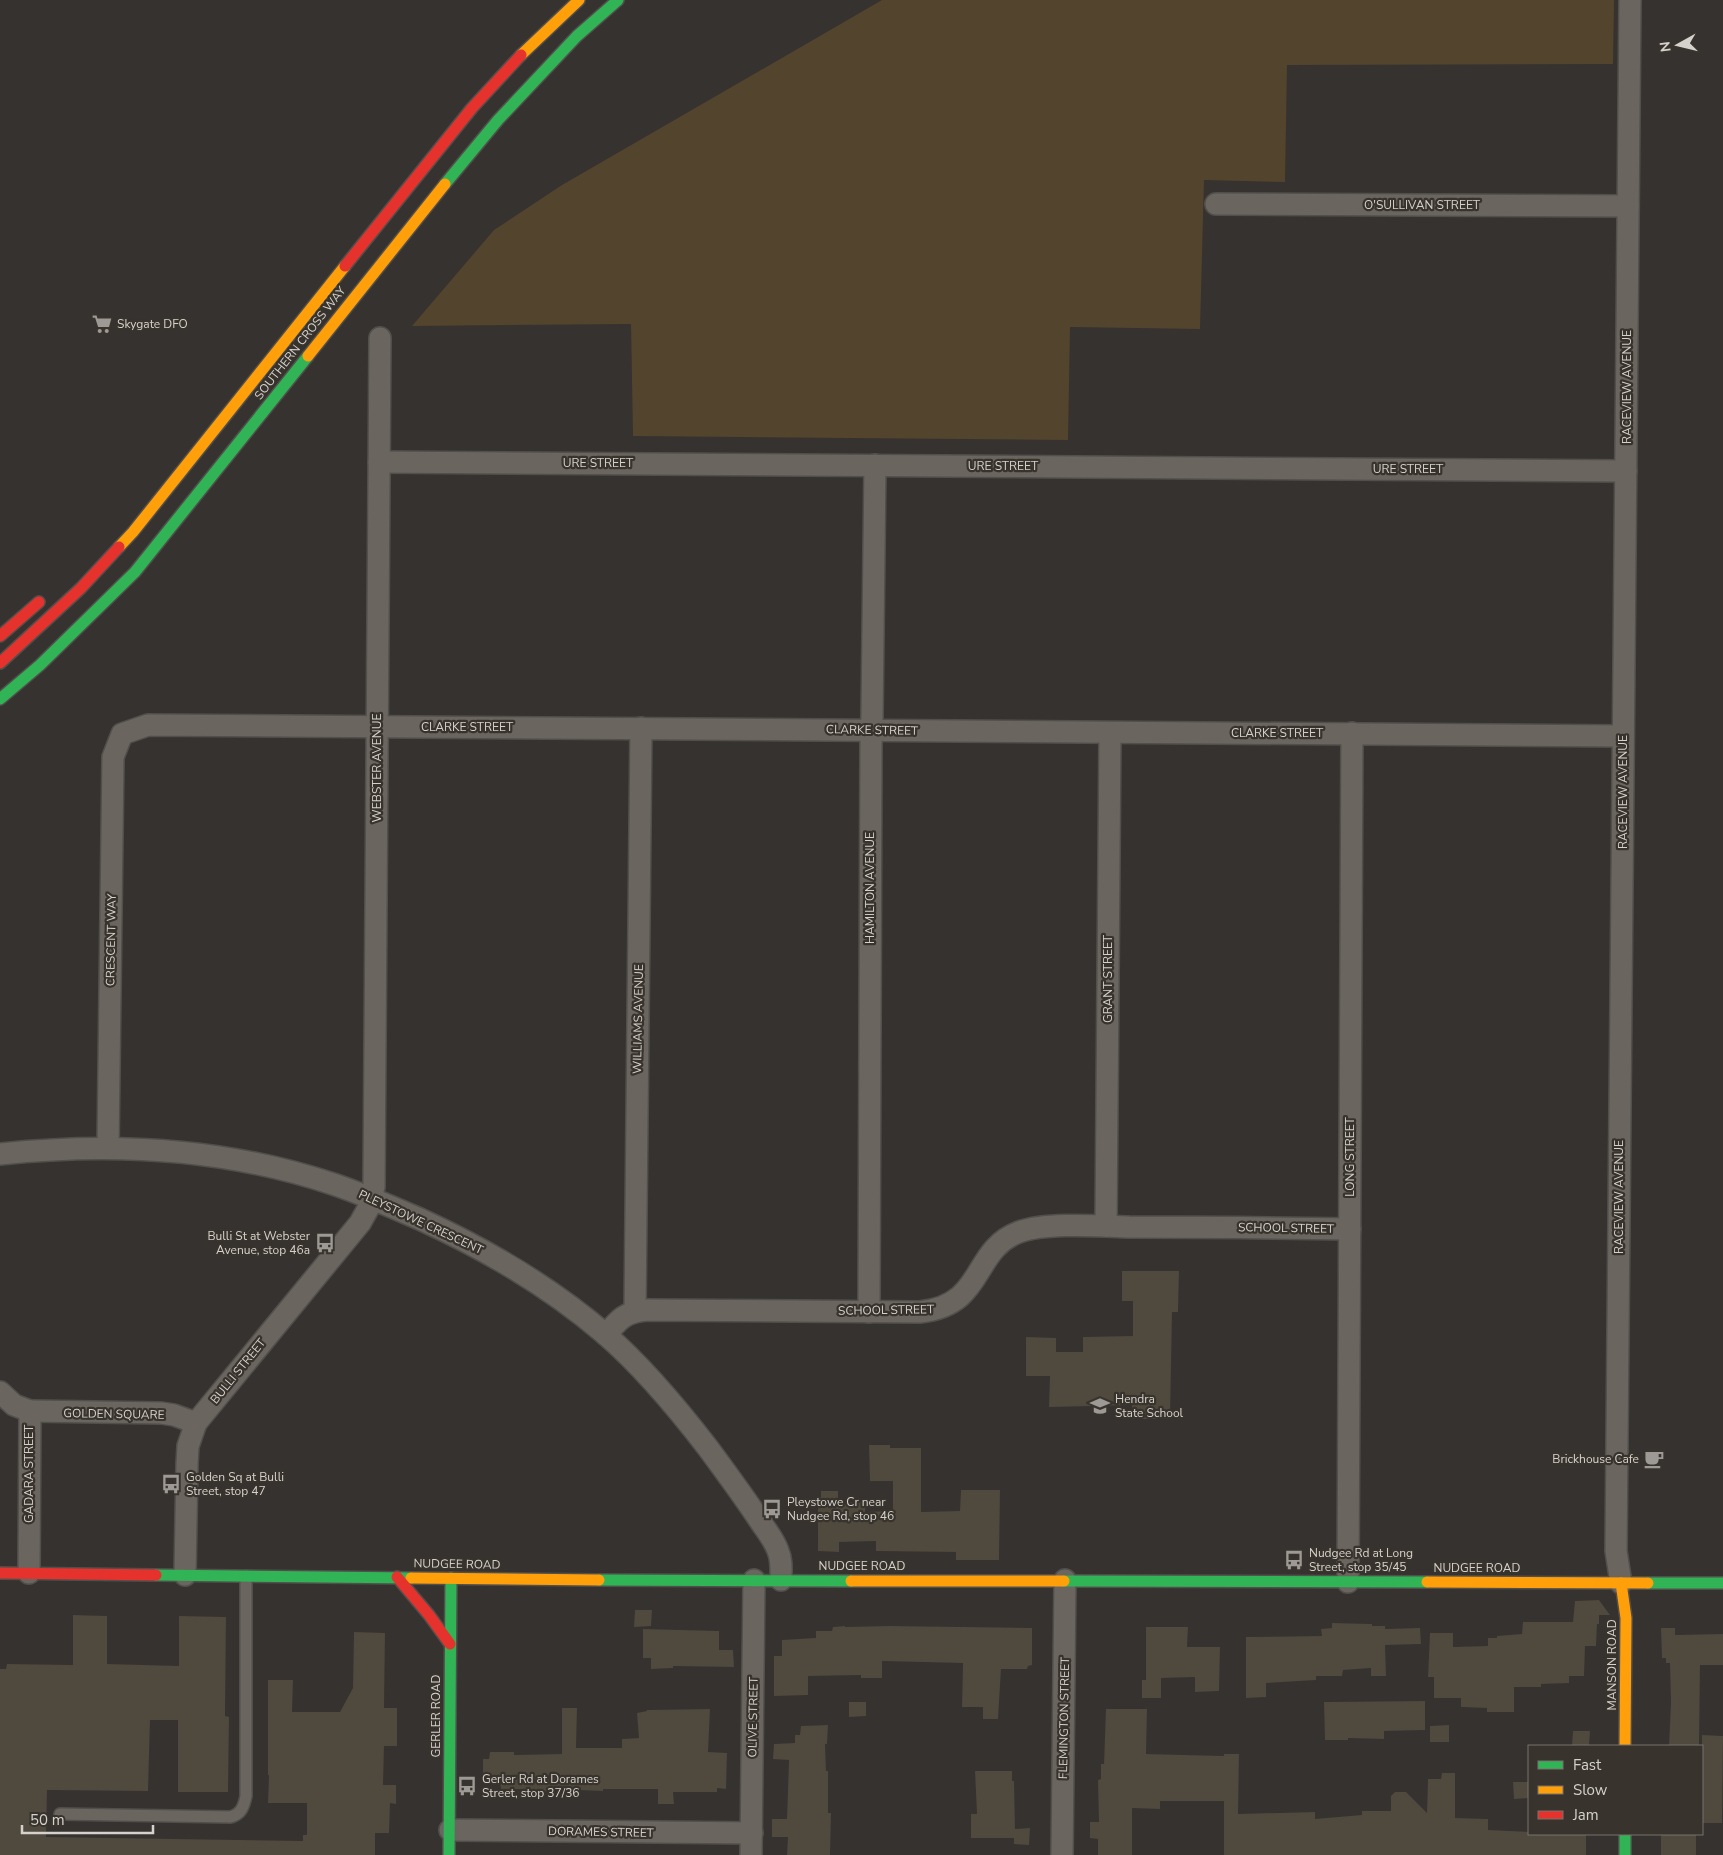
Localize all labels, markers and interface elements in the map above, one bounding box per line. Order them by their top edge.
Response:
north arrow [1653,20,1703,70]
text: N [1655,40,1676,53]
street label: O'SULLIVAN STREET [1364,197,1481,213]
street label: SOUTHERN CROSS WAY [251,282,350,403]
supermarket icon: Skygate DFO [91,313,113,335]
place label: Skygate DFO [117,316,188,332]
street label: RACEVIEW AVENUE [1619,330,1635,444]
street label: URE STREET [563,455,634,471]
street label: URE STREET [968,458,1039,474]
street label: URE STREET [1373,461,1444,477]
street label: WEBSTER AVENUE [369,714,385,822]
street label: CLARKE STREET [421,719,514,735]
street label: CLARKE STREET [826,721,919,739]
street label: CLARKE STREET [1231,725,1324,741]
street label: RACEVIEW AVENUE [1615,735,1631,849]
street label: HAMILTON AVENUE [862,832,878,944]
street label: CRESCENT WAY [102,893,120,986]
street label: GRANT STREET [1100,934,1116,1023]
street label: WILLIAMS AVENUE [629,964,647,1074]
street label: LONG STREET [1342,1116,1358,1197]
street label: RACEVIEW AVENUE [1611,1140,1627,1254]
street label: PLEYSTOWE CRESCENT [356,1186,487,1258]
street label: SCHOOL STREET [1238,1219,1335,1237]
place label: Bulli St at Webster Avenue, stop 46a [207,1228,311,1258]
bus stop icon: Bulli St at Webster Avenue, stop 46a [314,1232,336,1254]
street label: SCHOOL STREET [838,1301,935,1319]
street label: BULLI STREET [207,1334,270,1407]
place label: Hendra State School [1115,1391,1184,1421]
school or university icon: Hendra State School [1089,1395,1111,1417]
street label: GOLDEN SQUARE [63,1405,165,1423]
street label: GADARA STREET [21,1424,37,1523]
cafe icon: Brickhouse Cafe [1643,1448,1665,1470]
place label: Brickhouse Cafe [1552,1451,1639,1467]
place label: Golden Sq at Bulli Street, stop 47 [186,1469,284,1499]
bus stop icon: Golden Sq at Bulli Street, stop 47 [160,1473,182,1495]
place label: Pleystowe Cr near Nudgee Rd, stop 46 [787,1494,894,1524]
bus stop icon: Pleystowe Cr near Nudgee Rd, stop 46 [761,1498,783,1520]
place label: Nudgee Rd at Long Street, stop 35/45 [1309,1545,1413,1575]
bus stop icon: Nudgee Rd at Long Street, stop 35/45 [1283,1549,1305,1571]
street label: NUDGEE ROAD [413,1555,501,1573]
street label: NUDGEE ROAD [819,1558,906,1574]
street label: NUDGEE ROAD [1434,1560,1521,1576]
street label: MANSON ROAD [1604,1619,1620,1711]
street label: FLEMINGTON STREET [1055,1656,1073,1779]
street label: GERLER ROAD [428,1674,444,1758]
street label: OLIVE STREET [744,1676,762,1757]
legend [1528,1745,1703,1835]
text: Fast [1573,1755,1602,1775]
place label: Gerler Rd at Dorames Street, stop 37/36 [482,1771,599,1801]
bus stop icon: Gerler Rd at Dorames Street, stop 37/36 [456,1775,478,1797]
text: Slow [1573,1780,1608,1800]
scale bar [22,1802,154,1834]
text: Jam [1572,1805,1599,1825]
text: 50 m [30,1810,65,1830]
street label: DORAMES STREET [548,1823,655,1841]

